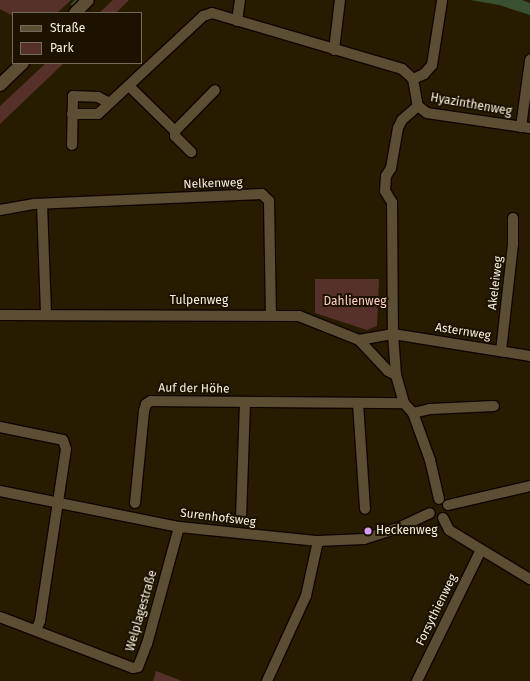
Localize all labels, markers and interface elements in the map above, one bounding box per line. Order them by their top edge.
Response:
legend [12,12,142,64]
text: Straße [50,21,85,35]
text: Park [50,41,74,55]
street label: Hyazinthenweg [429,91,513,119]
street label: Nelkenweg [183,176,243,192]
street label: Akeleiweg [486,255,506,311]
street label: Tulpenweg [170,294,228,308]
park label: Dahlienweg [323,295,387,309]
street label: Asternweg [434,320,492,344]
street label: Auf der Höhe [158,381,230,397]
street label: Surenhofsweg [179,506,257,530]
place label: Heckenweg [376,524,437,538]
marker: Heckenweg [363,526,373,536]
street label: Welplagestraße [124,569,160,653]
street label: Forsythienweg [413,572,461,648]

